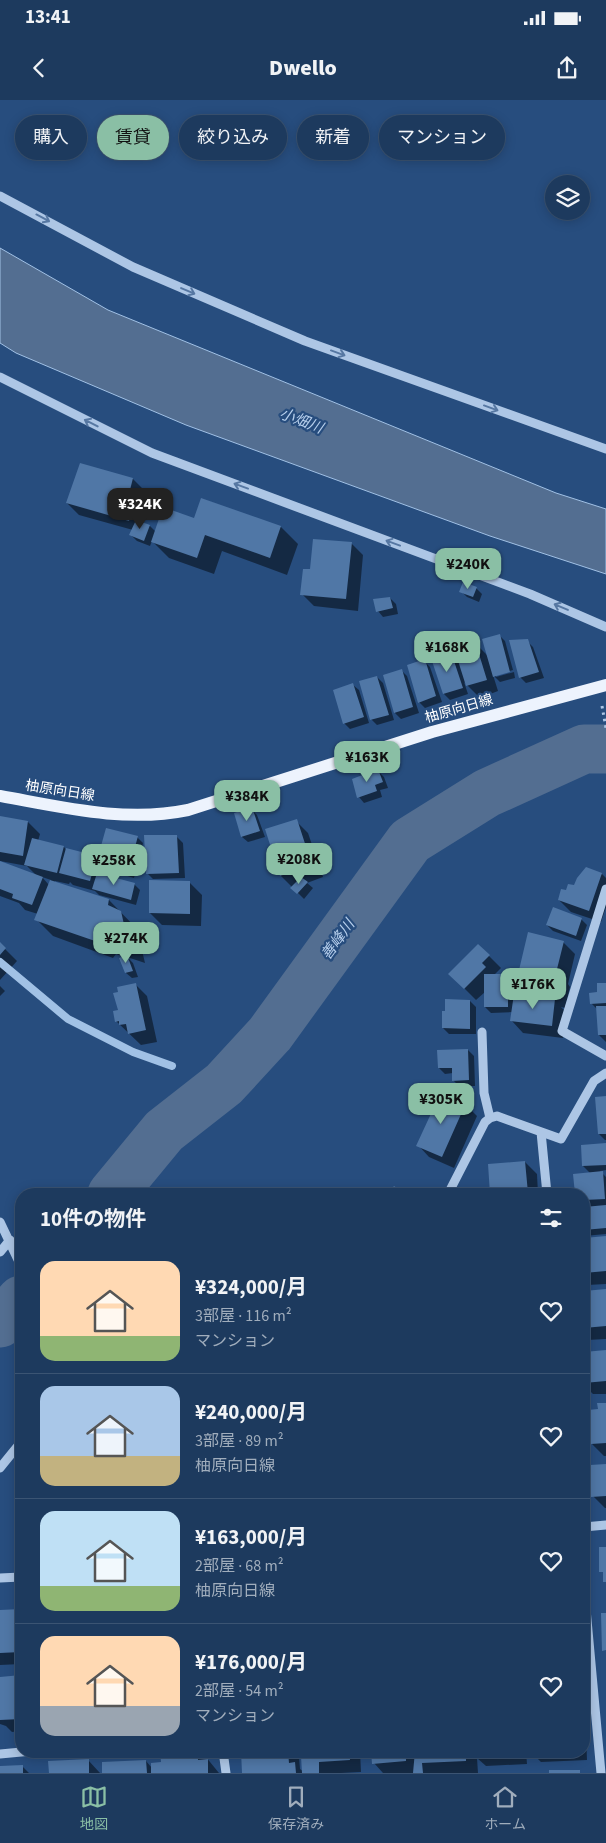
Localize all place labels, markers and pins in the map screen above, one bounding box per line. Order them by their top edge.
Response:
pin: ¥324K [105,488,175,530]
pin: ¥240K [433,548,503,590]
pin: ¥168K [412,630,482,673]
pin: ¥163K [332,740,402,783]
pin: ¥384K [212,780,282,822]
pin: ¥208K [264,842,334,885]
pin: ¥258K [79,844,149,886]
pin: ¥274K [91,922,161,964]
pin: ¥176K [498,968,568,1010]
pin: ¥305K [406,1082,476,1125]

